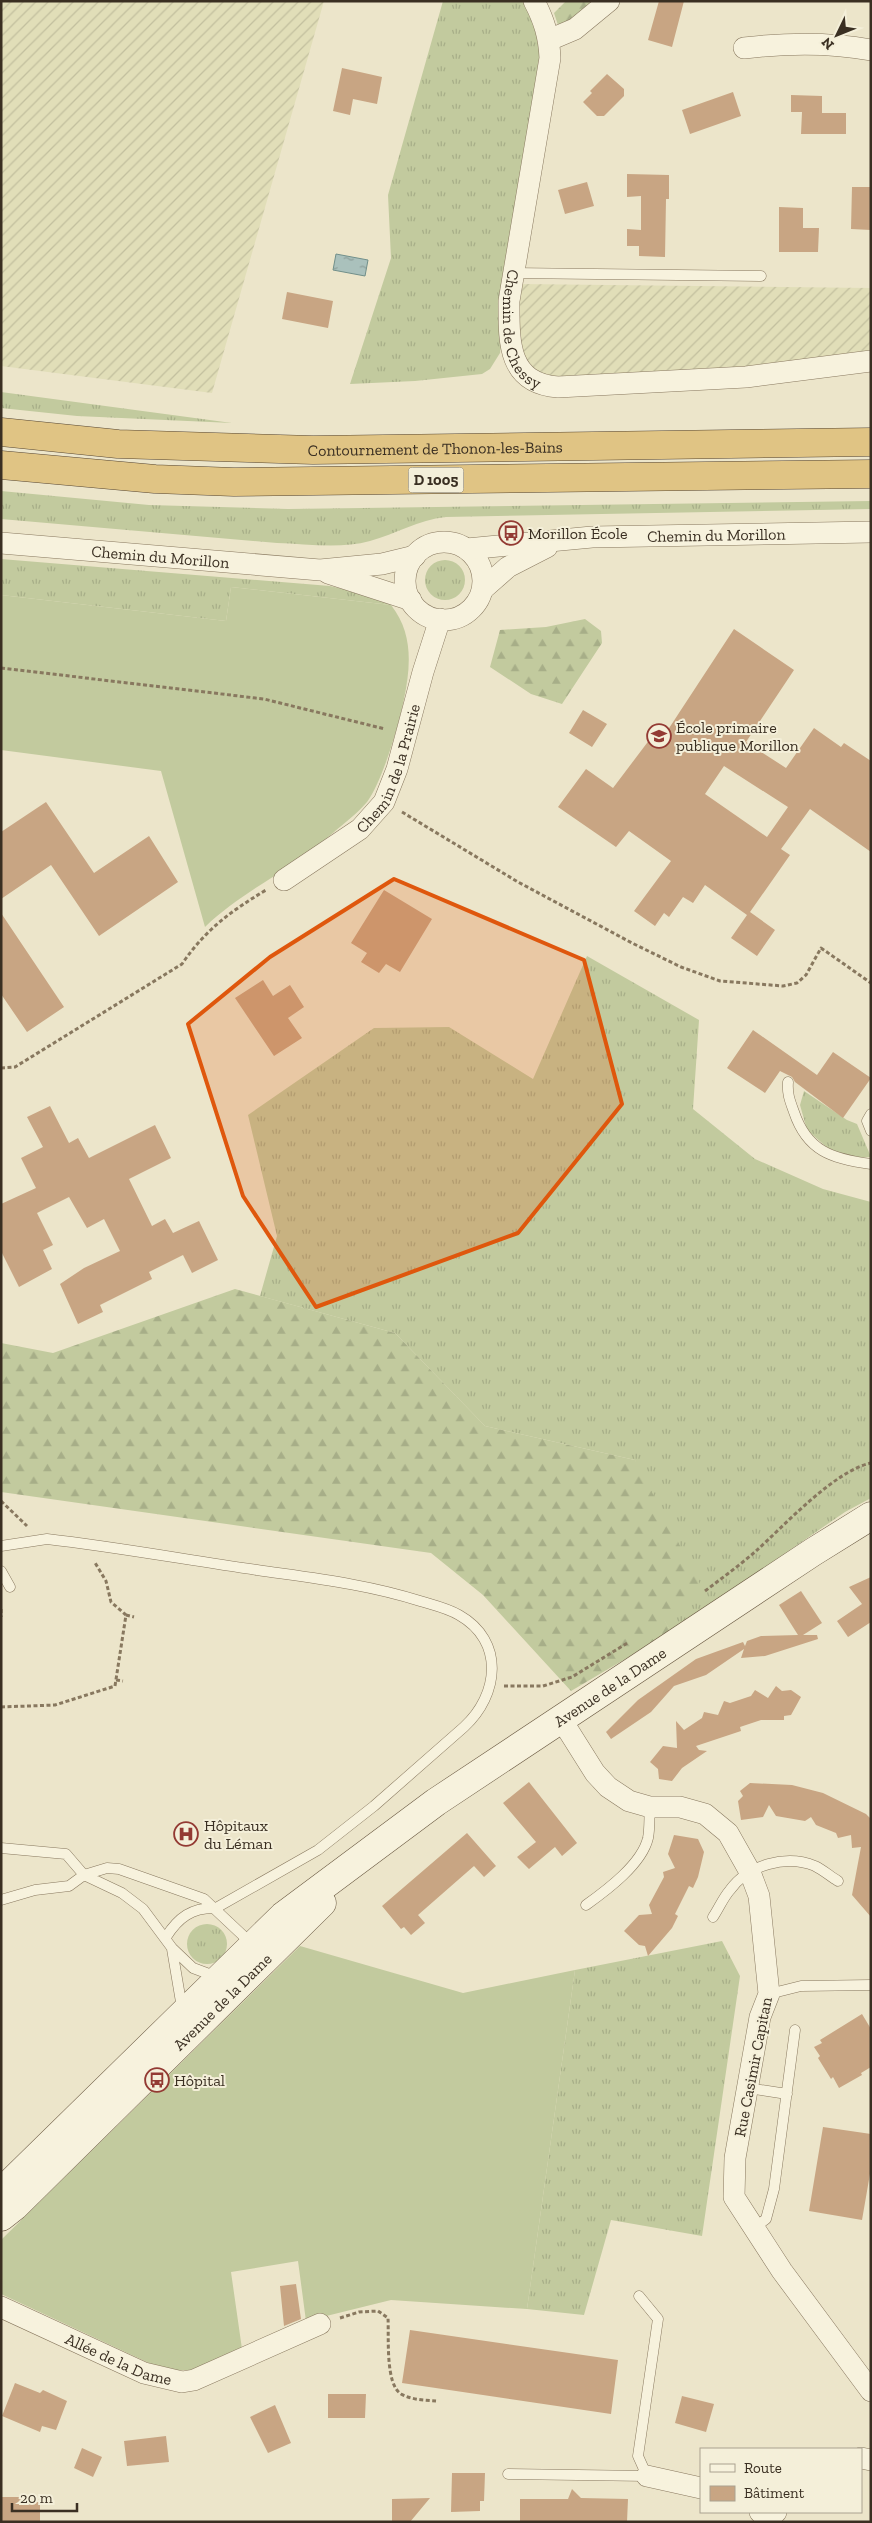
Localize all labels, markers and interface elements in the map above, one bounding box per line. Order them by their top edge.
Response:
north arrow [812,10,862,60]
text: N [818,34,838,53]
street label: Chemin de Chessy [499,268,545,393]
street label: Contournement de Thonon-les-Bains [308,437,563,460]
road number: D 1005 [408,468,464,492]
bus stop icon: Morillon École [498,520,524,546]
place label: Morillon École [528,524,627,543]
street label: Chemin du Morillon [647,524,787,546]
street label: Chemin du Morillon [91,541,231,572]
street label: Chemin de la Prairie [352,702,424,837]
place label: École primaire publique Morillon [676,718,800,755]
school or university icon: École primaire publique Morillon [646,723,672,749]
street label: Avenue de la Dame [550,1643,669,1731]
place label: Hôpitaux du Léman [204,1816,273,1853]
hospital icon: Hôpitaux du Léman [173,1821,199,1847]
street label: Avenue de la Dame [169,1949,275,2054]
street label: Rue Casimir Capitan [730,1995,776,2139]
bus stop icon: Hôpital [144,2067,170,2093]
place label: Hôpital [174,2071,225,2090]
street label: Allée de la Dame [63,2329,174,2389]
legend [700,2448,862,2513]
text: Route [744,2459,782,2477]
scale bar [12,2480,78,2512]
text: Bâtiment [744,2484,805,2502]
text: 20 m [20,2489,53,2507]

